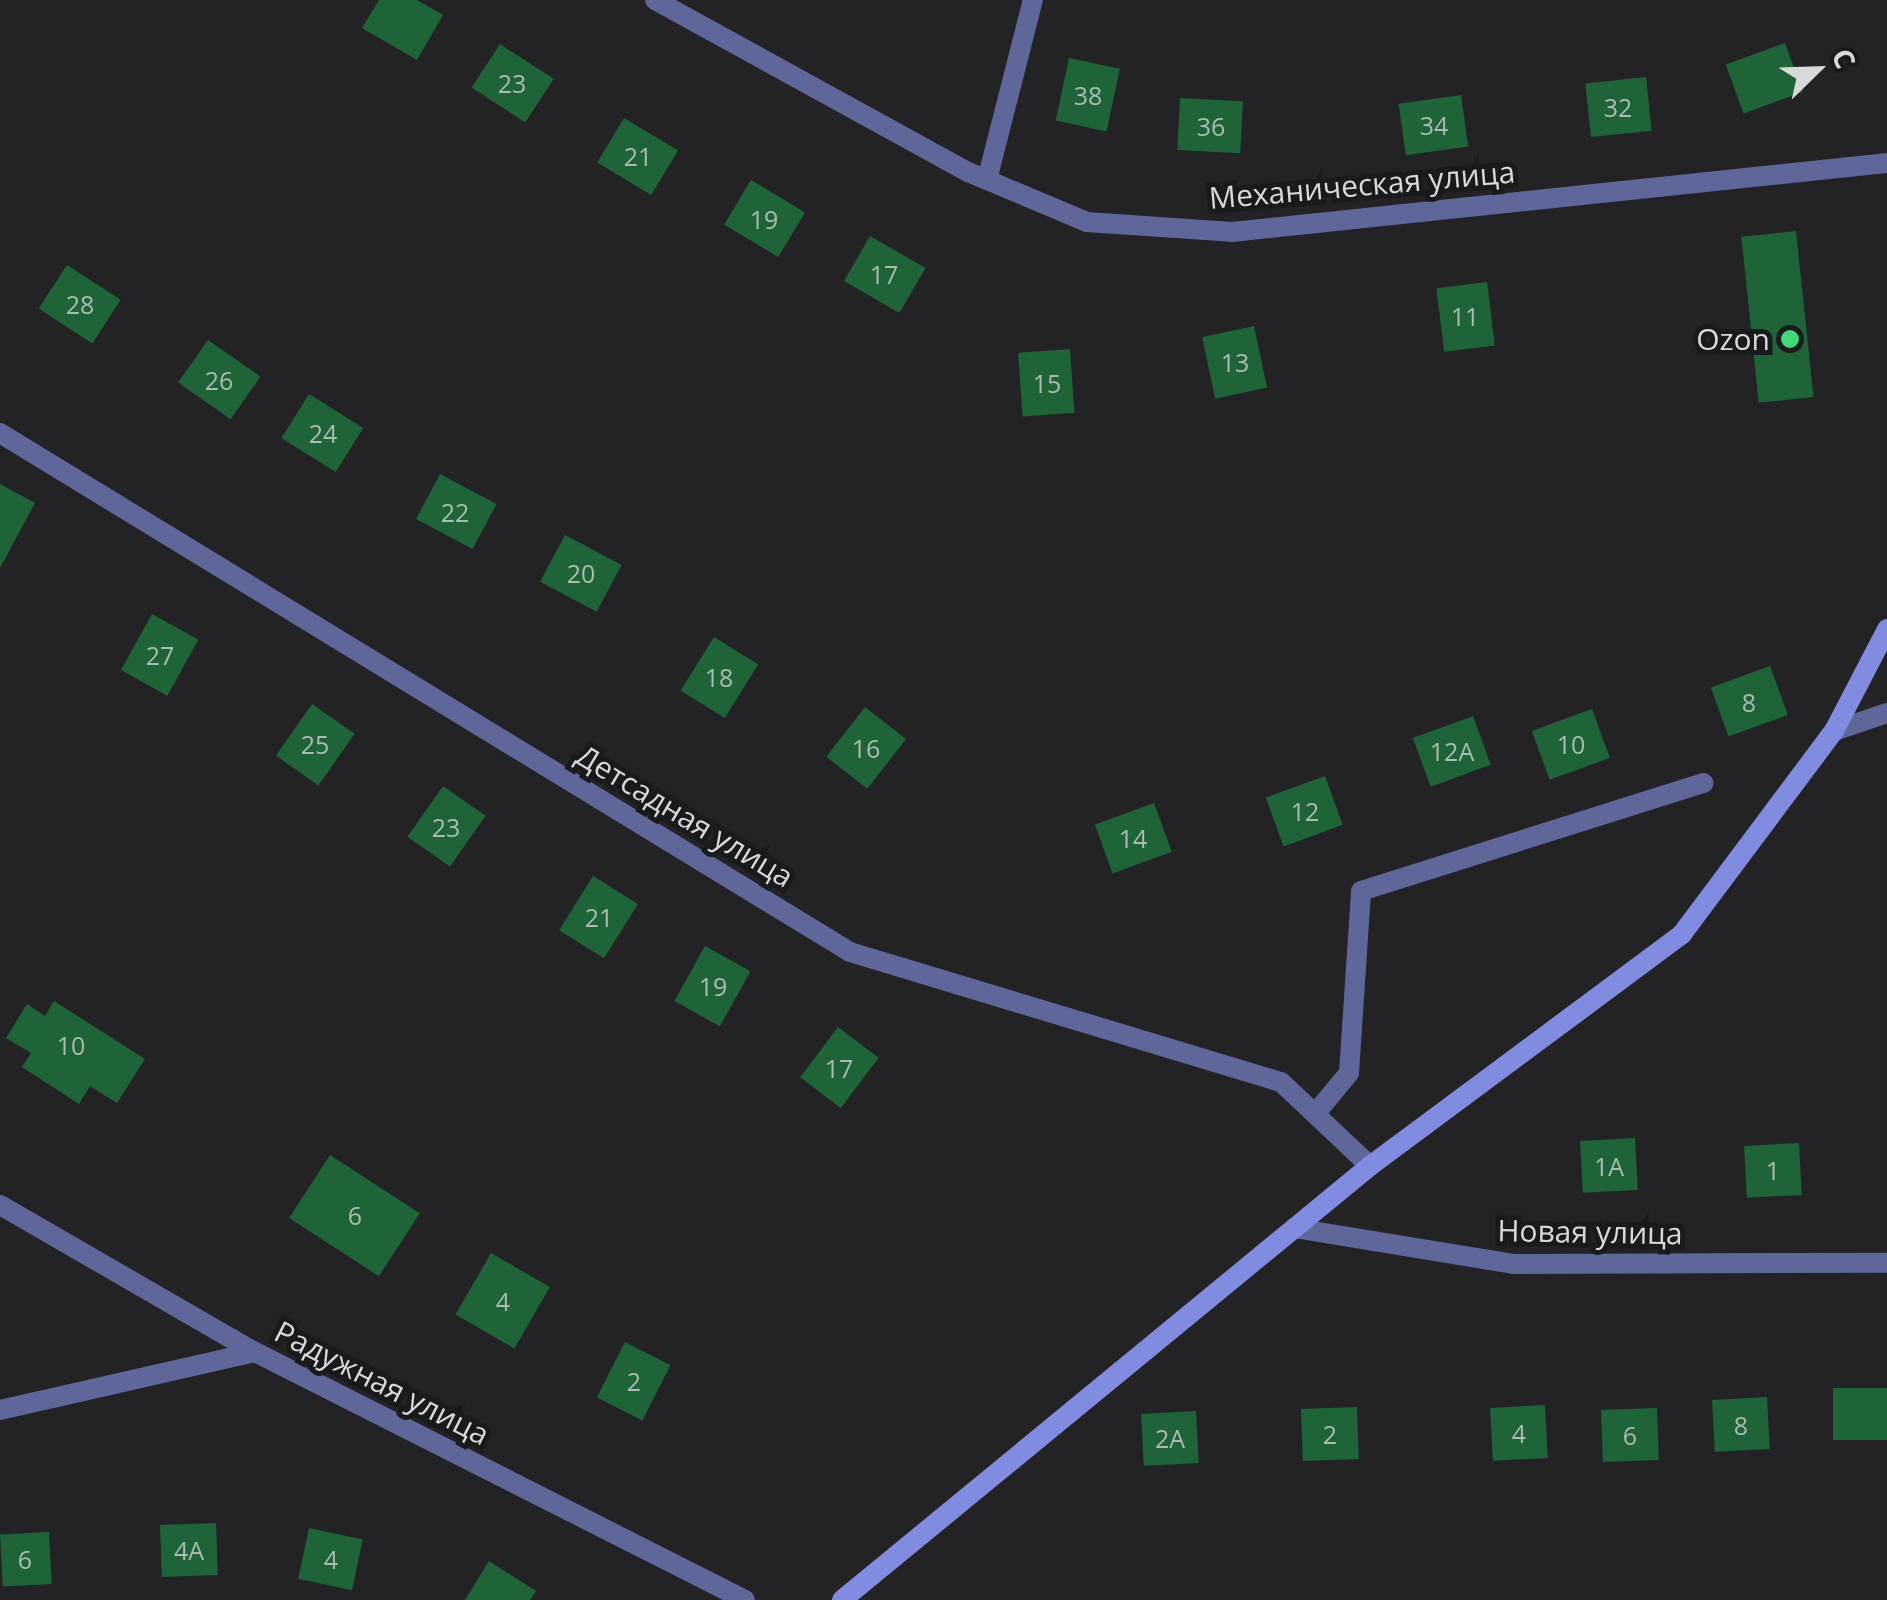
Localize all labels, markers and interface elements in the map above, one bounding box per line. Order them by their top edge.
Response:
north arrow [1767,20,1867,120]
text: С [1824,43,1866,74]
house number: 23 [498,68,526,98]
house number: 38 [1074,80,1102,110]
house number: 32 [1604,92,1632,122]
house number: 34 [1420,110,1448,140]
house number: 36 [1197,111,1225,141]
house number: 21 [624,141,652,171]
street label: Механическая улица [1208,154,1516,216]
house number: 19 [750,204,778,234]
house number: 17 [870,259,898,289]
house number: 28 [66,289,94,319]
house number: 11 [1451,301,1479,331]
place label: Ozon [1696,321,1770,357]
marker: Ozon [1779,328,1801,350]
house number: 13 [1221,347,1249,377]
house number: 26 [205,365,233,395]
house number: 15 [1033,368,1061,398]
house number: 24 [309,418,337,448]
house number: 22 [441,497,469,527]
house number: 20 [567,558,595,588]
house number: 27 [146,640,174,670]
house number: 18 [705,662,733,692]
house number: 8 [1742,687,1756,717]
house number: 25 [301,729,329,759]
house number: 10 [1557,729,1585,759]
house number: 16 [852,733,880,763]
house number: 12А [1430,736,1474,766]
street label: Детсадная улица [570,737,800,895]
house number: 12 [1291,796,1319,826]
house number: 23 [432,812,460,842]
house number: 14 [1119,823,1147,853]
house number: 21 [585,902,613,932]
house number: 19 [699,971,727,1001]
house number: 10 [57,1030,85,1060]
house number: 17 [825,1053,853,1083]
house number: 1А [1594,1151,1624,1181]
house number: 1 [1766,1155,1780,1185]
house number: 6 [348,1200,362,1230]
street label: Новая улица [1497,1212,1683,1252]
house number: 4 [496,1286,510,1316]
street label: Радужная улица [269,1313,495,1453]
house number: 2 [627,1366,641,1396]
house number: 8 [1734,1410,1748,1440]
house number: 4 [1512,1418,1526,1448]
house number: 2 [1323,1419,1337,1449]
house number: 6 [1623,1420,1637,1450]
house number: 2А [1155,1423,1185,1453]
house number: 4А [174,1535,204,1565]
house number: 6 [18,1544,32,1574]
house number: 4 [324,1544,338,1574]

